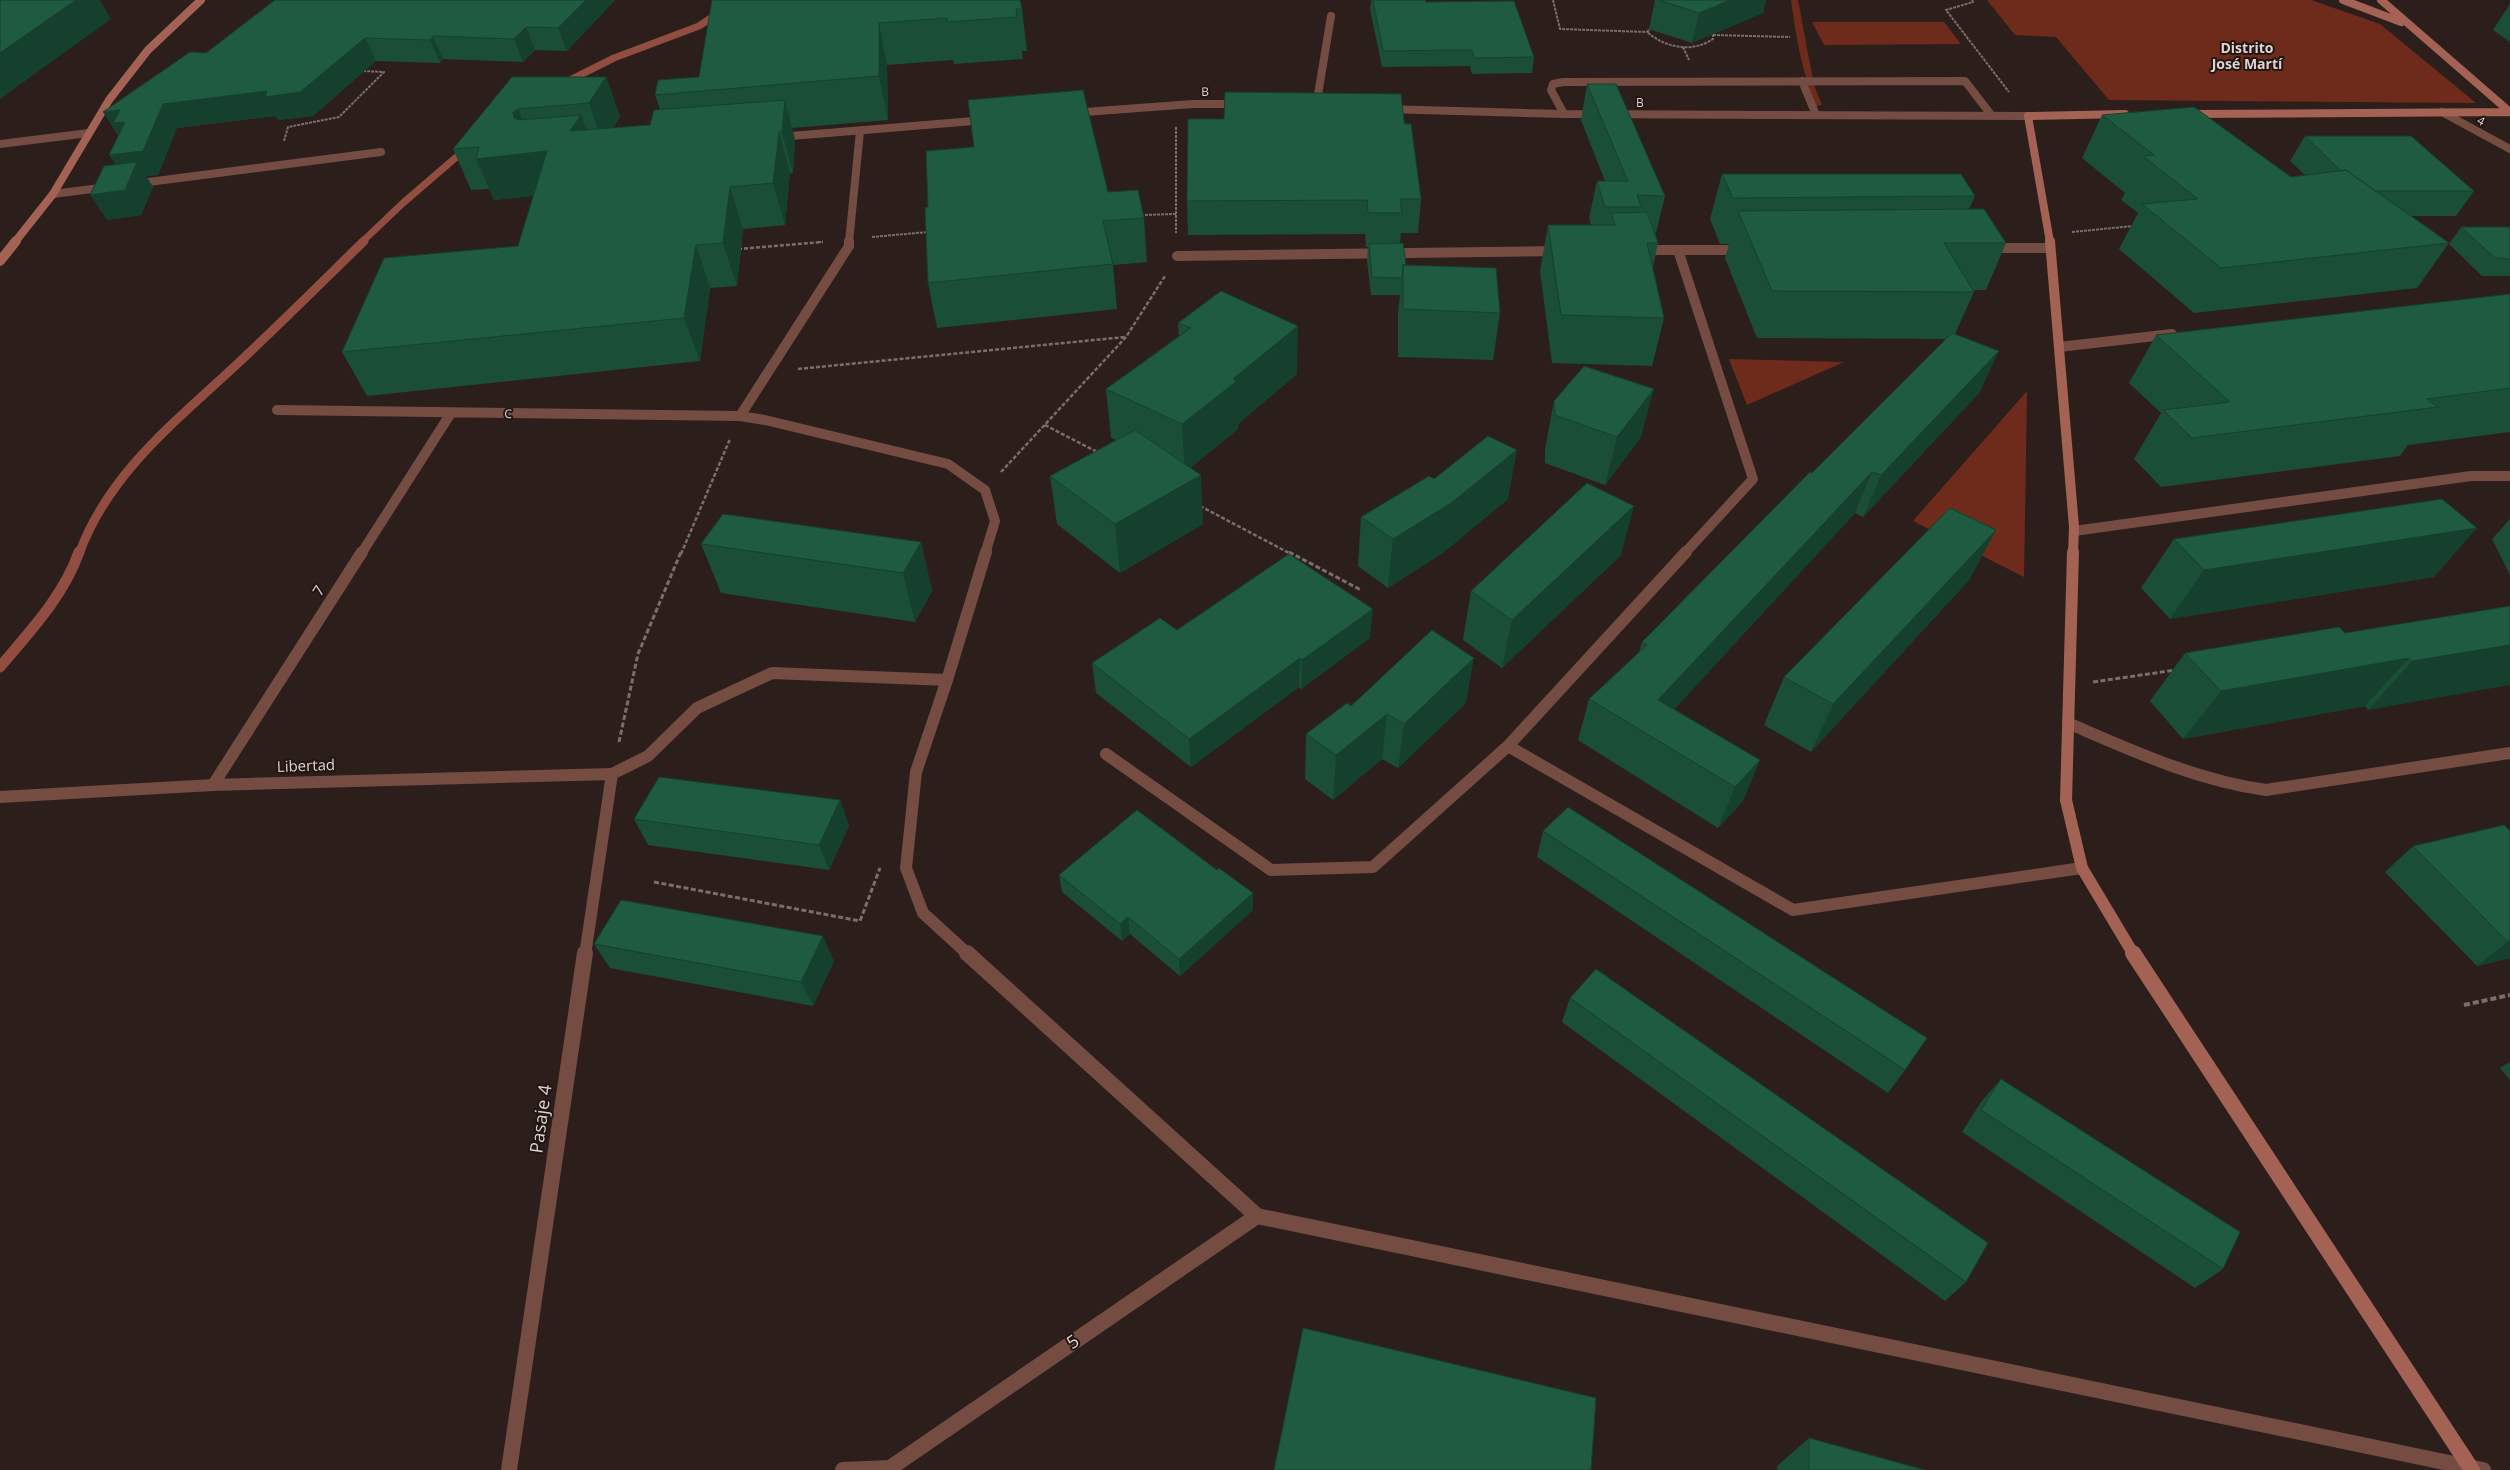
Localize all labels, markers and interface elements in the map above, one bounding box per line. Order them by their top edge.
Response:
district label: Distrito José Martí [2210,38,2283,73]
street label: B [1201,83,1209,100]
street label: B [1636,94,1644,111]
street label: 4 [2474,111,2488,130]
street label: C [504,405,512,422]
street label: 7 [307,581,329,599]
street label: Libertad [277,754,335,776]
street label: Pasaje 4 [523,1083,557,1155]
street label: 5 [1061,1328,1083,1354]

